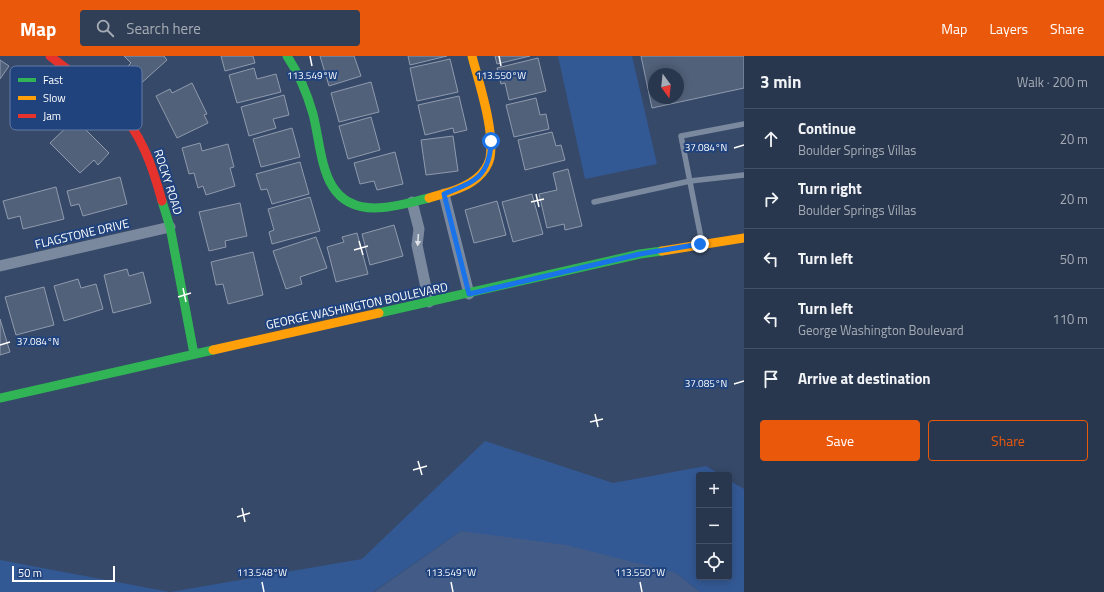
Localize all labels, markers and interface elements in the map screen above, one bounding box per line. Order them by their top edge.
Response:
search box [80,10,360,46]
text: Map [20,14,56,43]
icon: search [94,17,116,39]
text: Search here [126,17,201,40]
text: Map [941,18,967,39]
text: Layers [989,18,1028,39]
text: Share [1050,18,1084,39]
legend [10,66,142,130]
text: 113.549°W [287,68,337,83]
text: 113.550°W [476,68,526,83]
north arrow [648,68,684,104]
text: 3 min [760,69,801,95]
text: Fast [43,72,63,88]
text: Walk · 200 m [1017,72,1088,92]
text: Slow [43,90,66,106]
text: Jam [43,108,61,124]
text: Continue [798,117,856,140]
icon: ahead [760,128,782,150]
text: 20 m [1060,129,1088,149]
route start [482,132,500,150]
text: 37.084°N [685,140,727,155]
text: Boulder Springs Villas [798,140,916,160]
street label: ROCKY ROAD [149,147,188,217]
text: Turn right [798,177,862,200]
icon: right [760,188,782,210]
text: 20 m [1060,189,1088,209]
text: Boulder Springs Villas [798,200,916,220]
street label: FLAGSTONE DRIVE [33,213,131,254]
one-way arrow [414,234,421,246]
route end [691,235,709,253]
text: Turn left [798,247,853,270]
icon: left [760,248,782,270]
text: 50 m [1060,249,1088,269]
street label: GEORGE WASHINGTON BOULEVARD [264,277,450,334]
text: Turn left [798,297,853,320]
icon: left [760,308,782,330]
text: 110 m [1052,309,1088,329]
text: George Washington Boulevard [798,320,964,340]
text: 37.084°N [17,334,59,349]
text: Arrive at destination [798,367,931,390]
icon: arrive [760,368,782,390]
text: 37.085°N [685,376,727,391]
button: Save [760,420,920,461]
button: Share [928,420,1088,461]
map controls [696,472,732,580]
button: + [696,472,732,508]
button: − [696,508,732,544]
button: locate [696,544,732,580]
scale bar [12,564,115,583]
text: 50 m [18,565,42,581]
text: 113.548°W [237,565,287,580]
text: 113.549°W [426,565,476,580]
text: 113.550°W [615,565,665,580]

